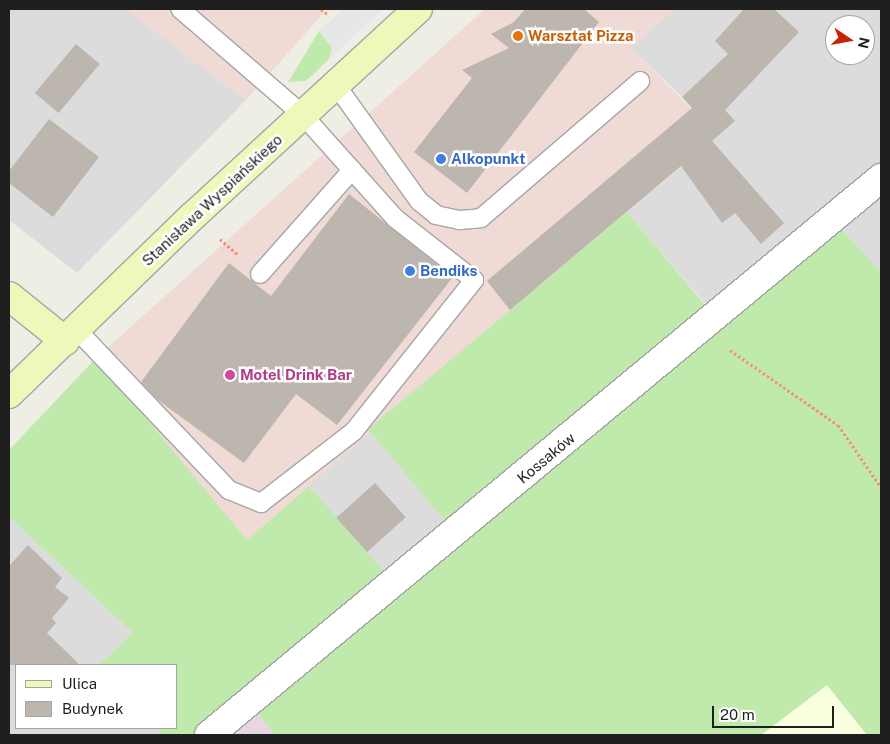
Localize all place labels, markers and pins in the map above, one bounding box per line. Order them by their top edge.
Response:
place label: Warsztat Pizza [528,27,633,45]
marker: Warsztat Pizza [512,30,524,42]
place label: Alkopunkt [451,150,526,168]
marker: Alkopunkt [435,153,447,165]
place label: Bendiks [420,262,477,280]
marker: Bendiks [404,265,416,277]
place label: Motel Drink Bar [240,366,352,384]
marker: Motel Drink Bar [224,369,236,381]

